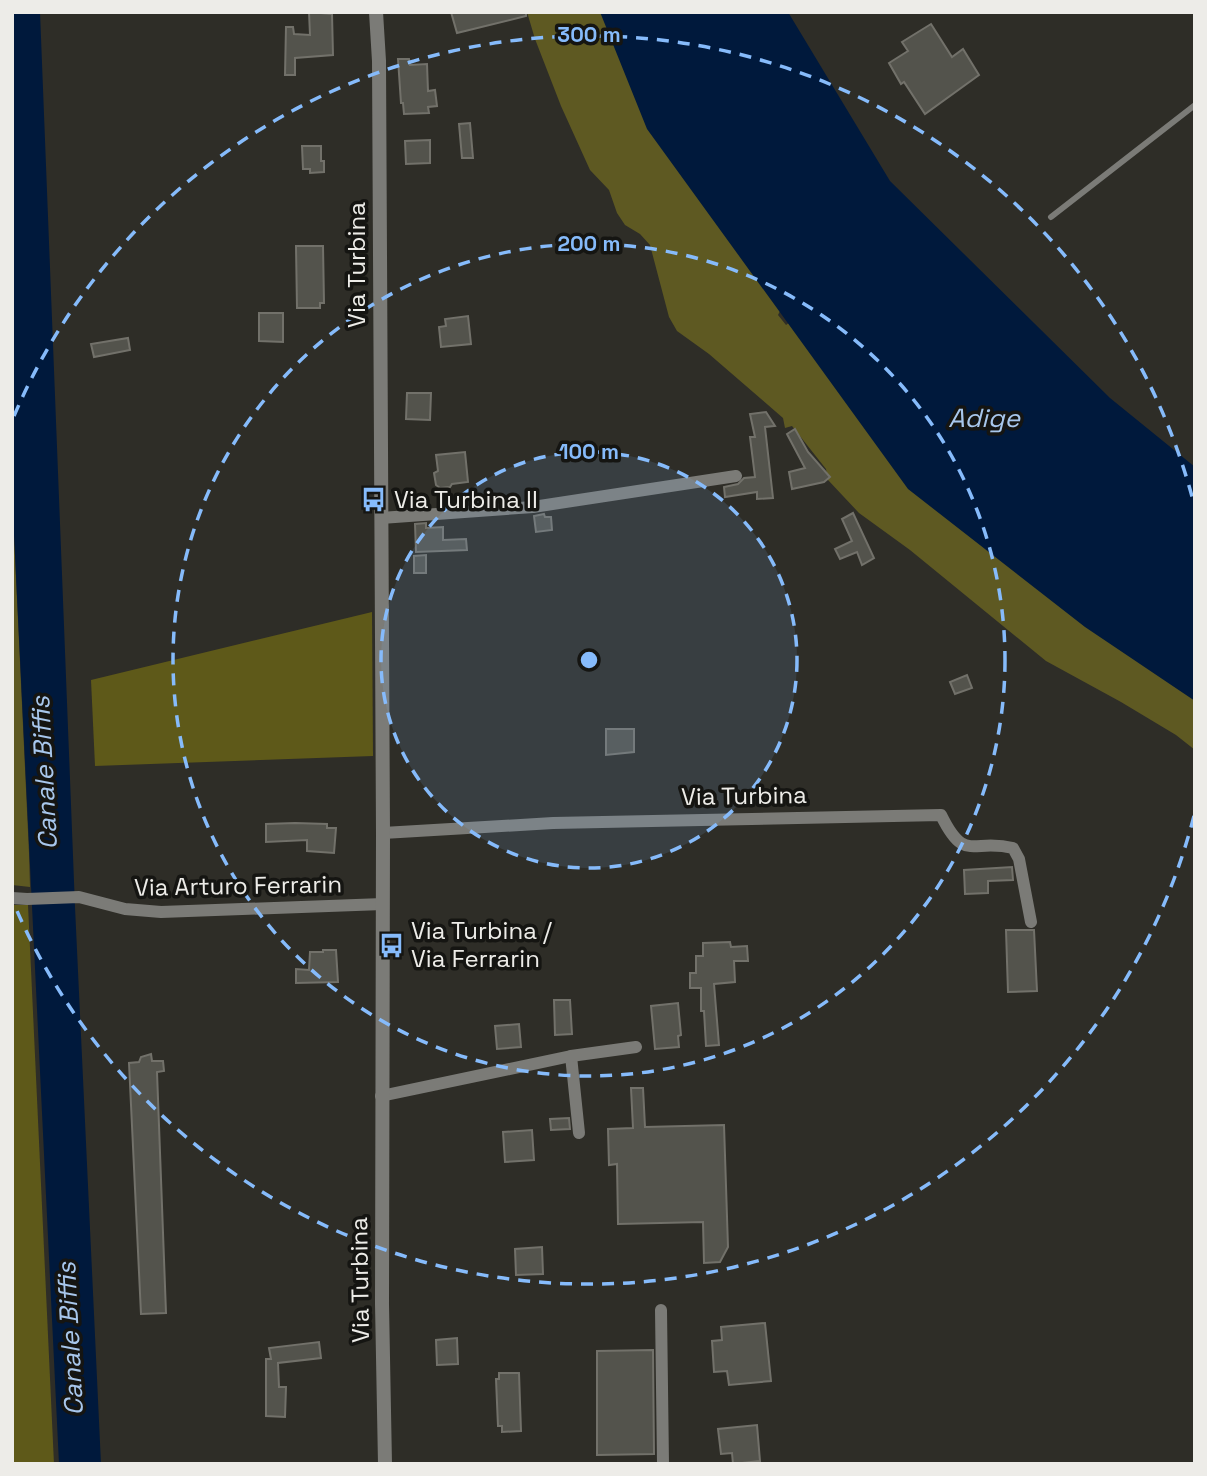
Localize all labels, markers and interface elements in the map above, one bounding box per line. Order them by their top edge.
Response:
text: 300 m [557,21,621,48]
street label: Via Turbina [341,202,372,328]
text: 200 m [558,230,620,257]
water label: Adige [948,401,1021,435]
text: 100 m [559,438,619,465]
place label: Via Turbina II [394,484,538,515]
bus stop icon: Via Turbina II [360,486,388,514]
centre of rings [577,648,601,672]
water label: Canale Biffis [23,694,65,851]
street label: Via Turbina [681,779,807,812]
street label: Via Arturo Ferrarin [134,868,342,903]
place label: Via Turbina / Via Ferrarin [411,915,552,974]
bus stop icon: Via Turbina / Via Ferrarin [377,931,405,959]
street label: Via Turbina [343,1217,376,1343]
water label: Canale Biffis [49,1260,91,1417]

